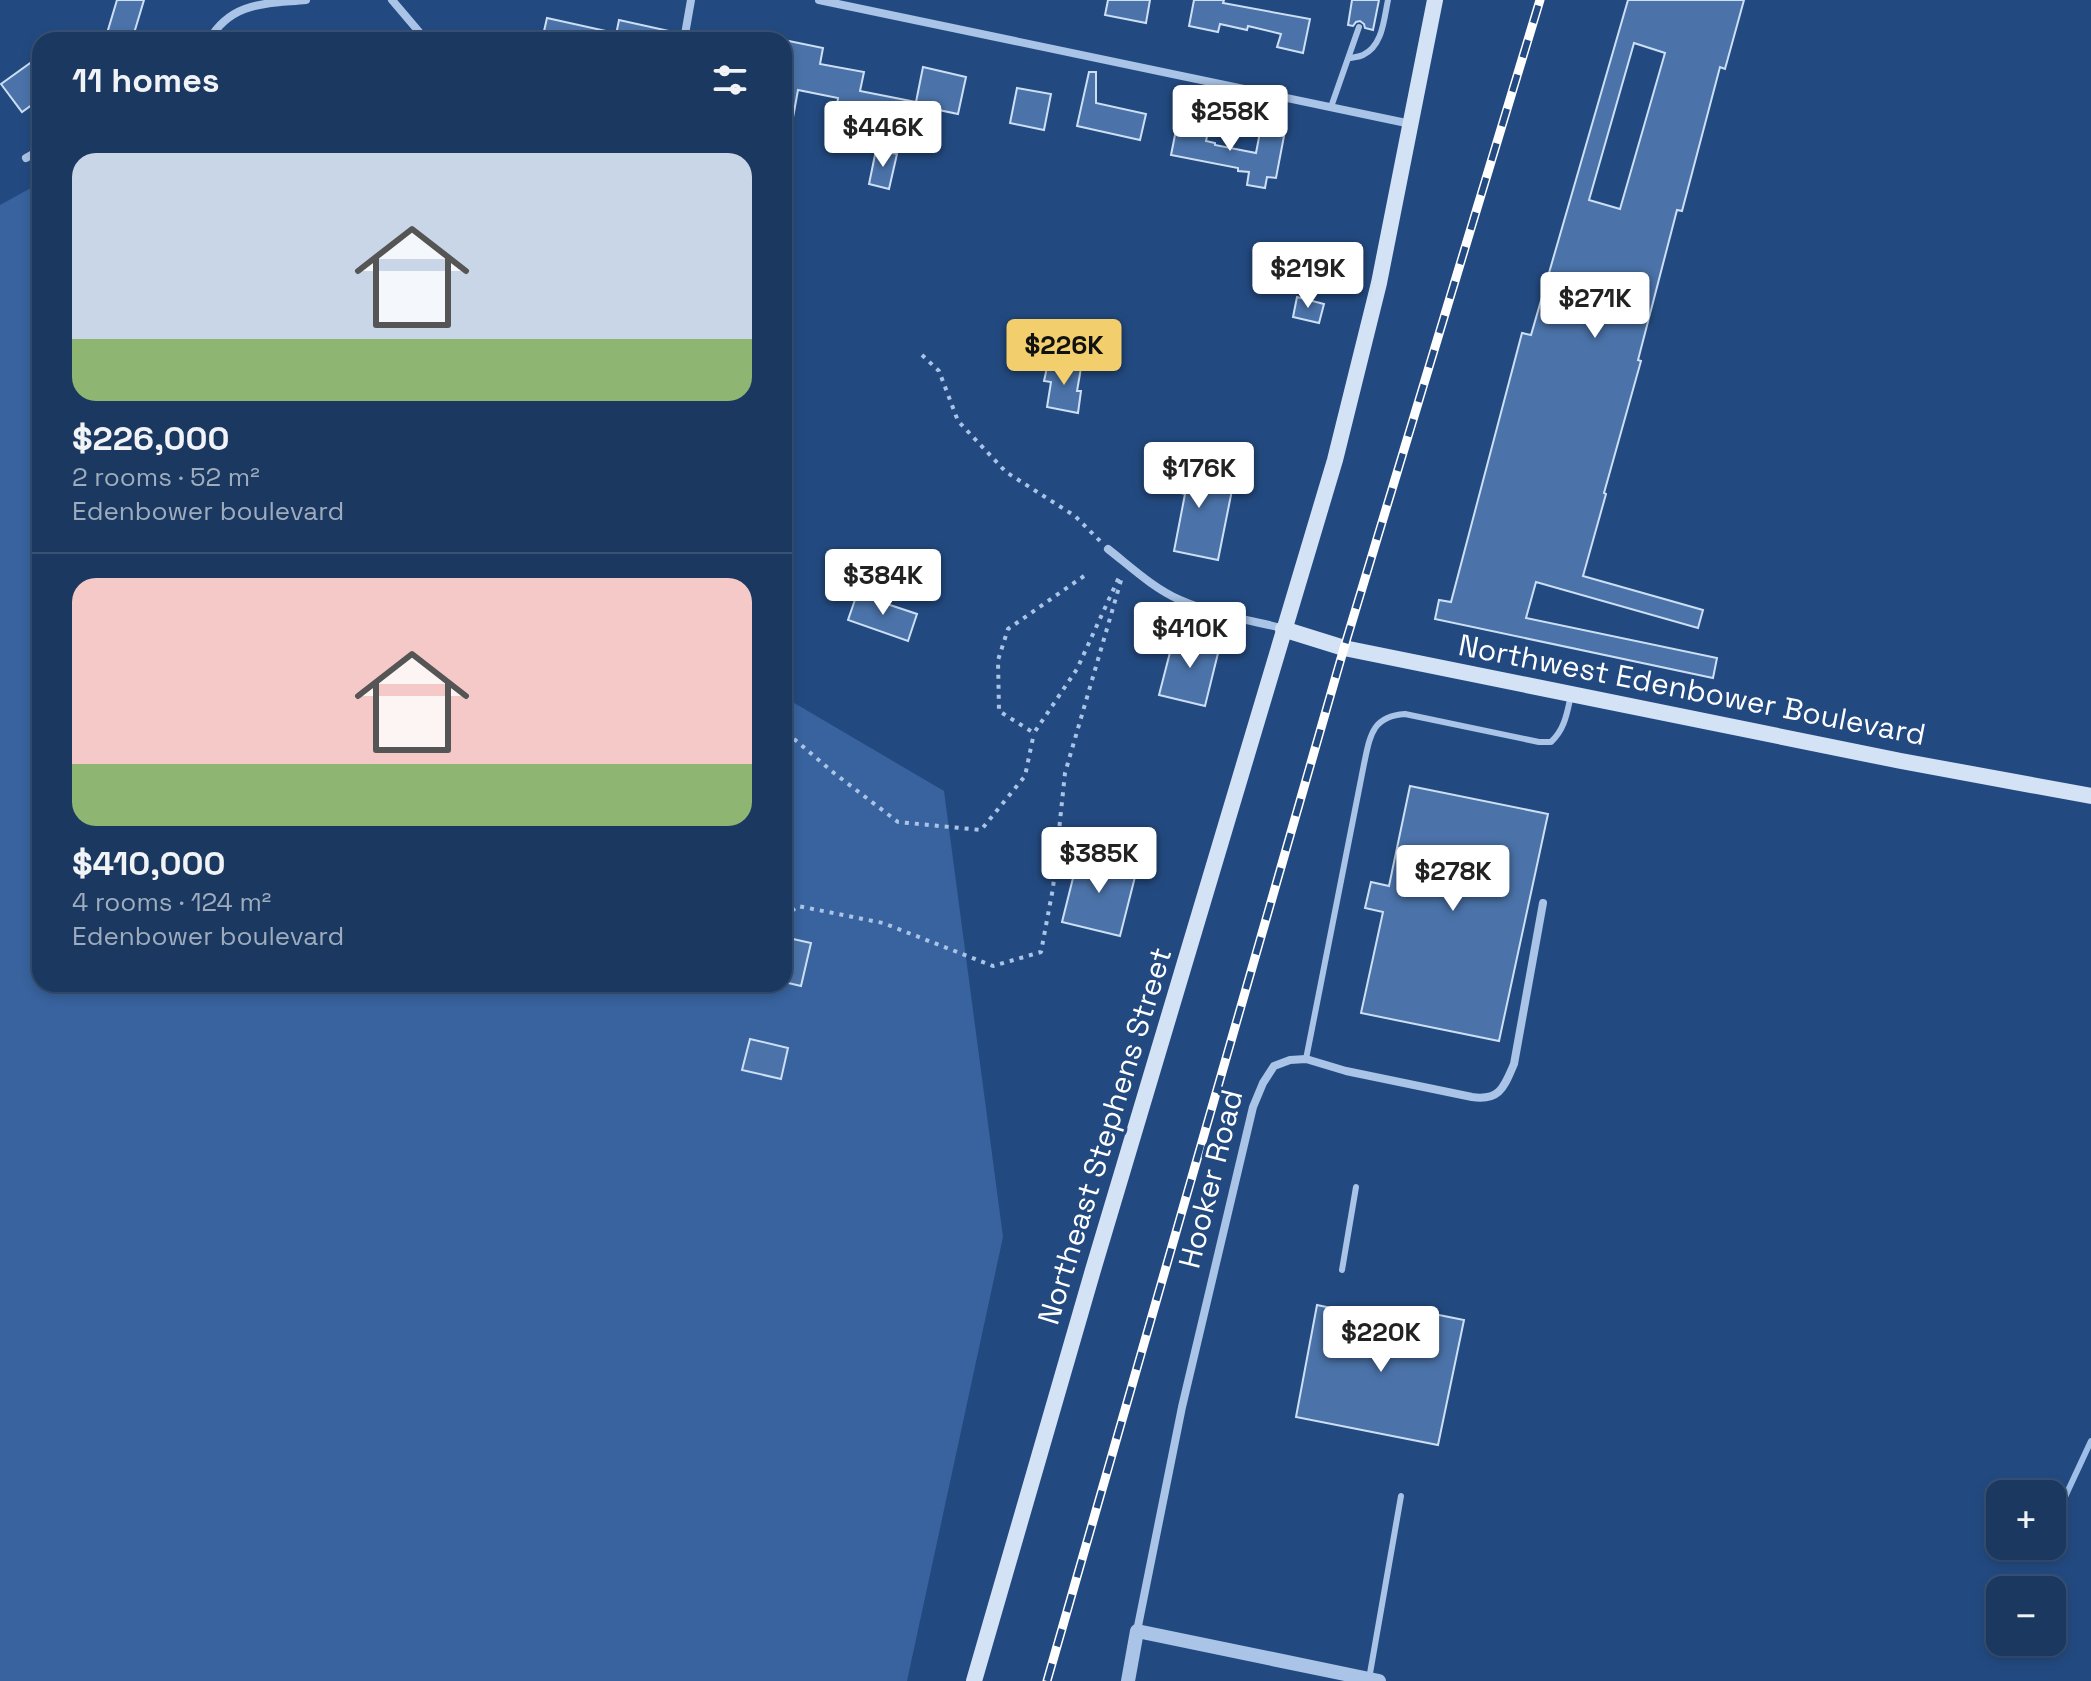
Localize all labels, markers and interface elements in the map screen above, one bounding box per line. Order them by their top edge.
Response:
icon: filters [708,58,752,102]
text: 11 homes [72,59,220,102]
pin: $258K [1174,85,1286,153]
text: $258K [1191,94,1269,128]
pin: $446K [827,101,939,169]
text: $446K [842,110,924,144]
icon: home [340,205,484,349]
pin: $219K [1252,242,1364,310]
text: $219K [1270,251,1346,285]
pin: $271K [1539,272,1651,340]
text: $271K [1558,281,1632,315]
pin: $226K [1008,319,1120,387]
text: $226K [1025,328,1104,362]
text: $226,000 [72,417,230,460]
pin: $176K [1143,442,1255,510]
text: $176K [1162,451,1236,485]
text: 2 rooms · 52 m² [72,460,260,494]
text: Edenbower boulevard [72,494,344,528]
pin: $384K [827,549,939,617]
text: $384K [843,558,923,592]
pin: $410K [1134,602,1246,670]
text: $410K [1152,611,1228,645]
street label: Northwest Edenbower Boulevard [1455,625,1929,754]
icon: home [340,630,484,774]
pin: $385K [1043,827,1155,895]
text: $385K [1059,836,1139,870]
text: $410,000 [72,842,226,885]
pin: $278K [1397,845,1509,913]
text: $278K [1414,854,1492,888]
text: 4 rooms · 124 m² [72,885,271,919]
text: Edenbower boulevard [72,919,344,953]
street label: Northeast Stephens Street [1029,943,1181,1329]
street label: Hooker Road [1170,1086,1252,1272]
pin: $220K [1325,1306,1437,1374]
text: $220K [1341,1315,1421,1349]
map controls [1986,1480,2066,1656]
button: + [1986,1480,2066,1560]
button: − [1986,1576,2066,1656]

